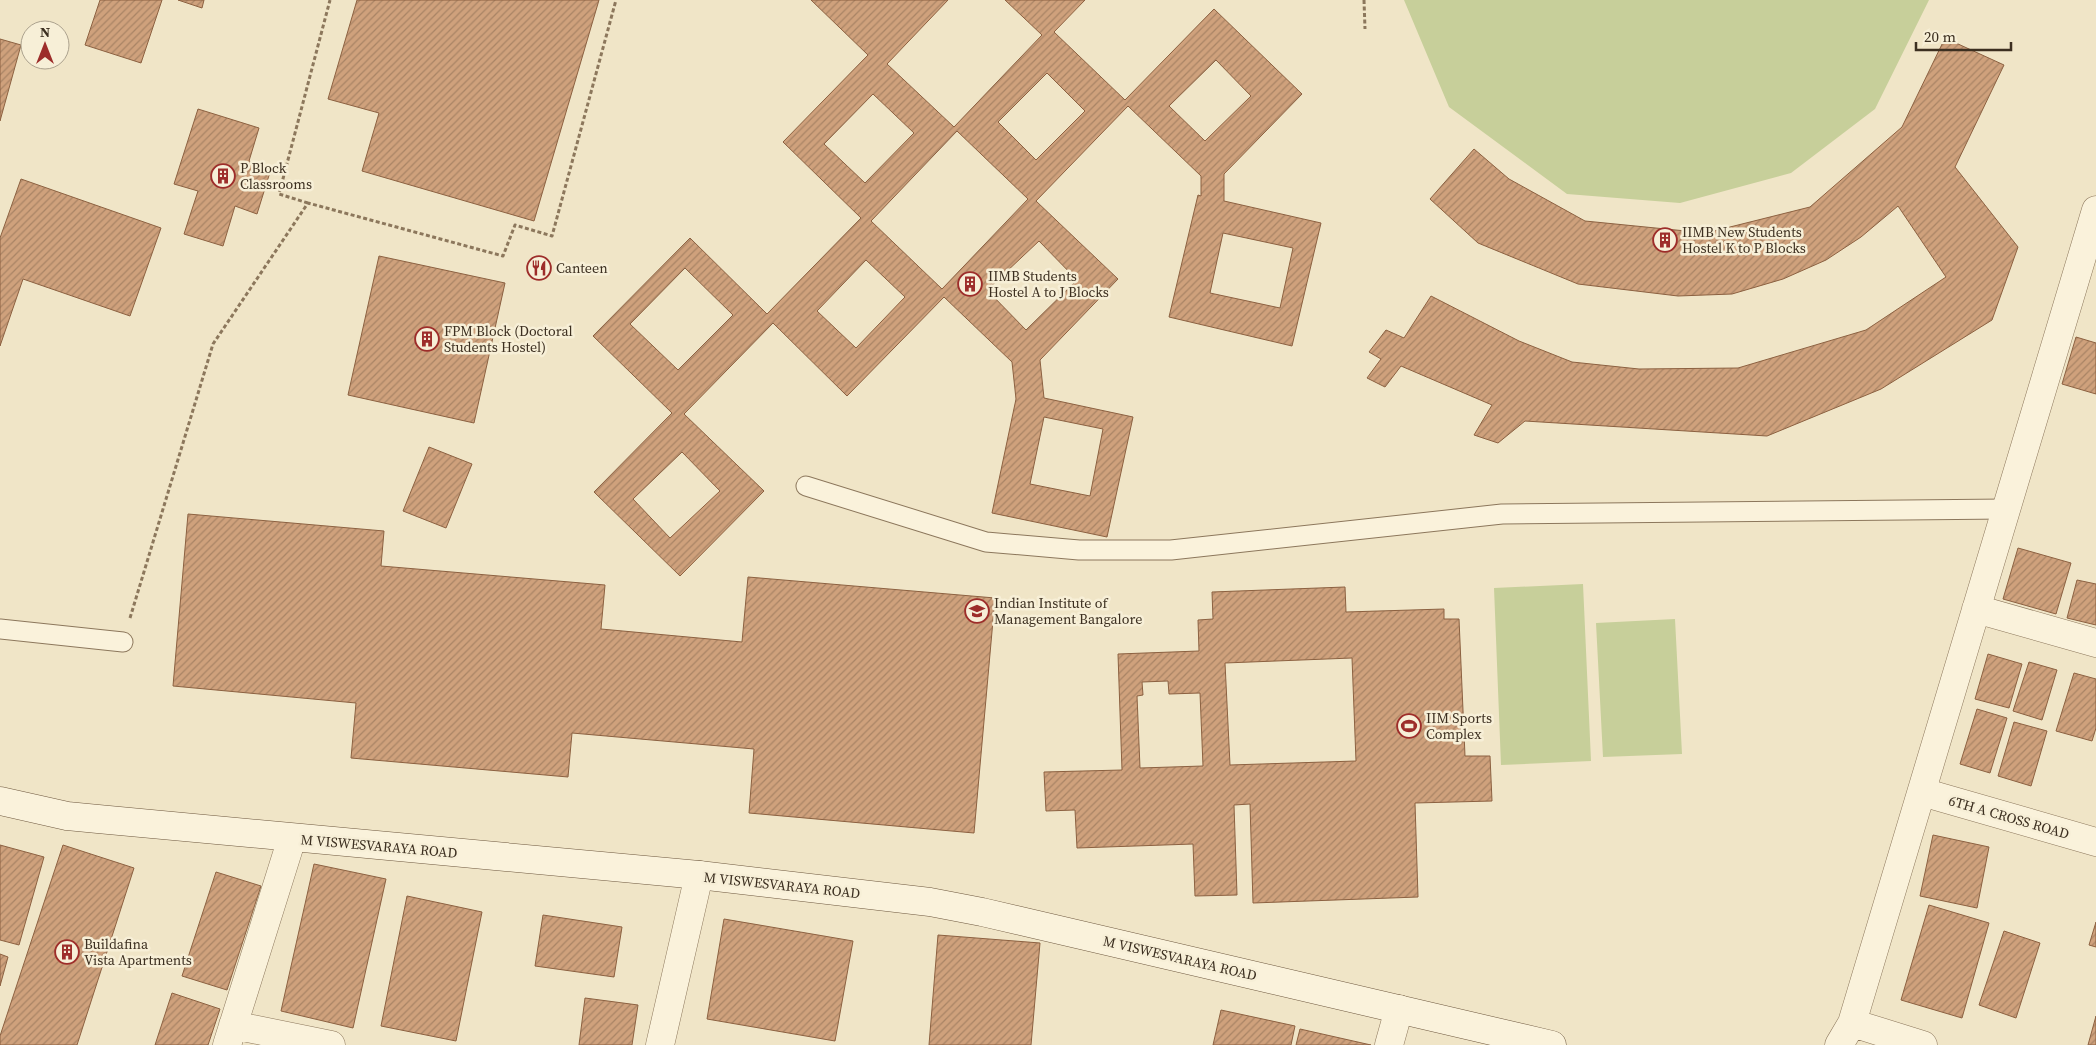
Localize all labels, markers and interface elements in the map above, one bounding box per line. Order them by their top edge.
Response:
north arrow [20,20,70,70]
scale bar [1916,20,2011,52]
text: N [40,22,50,42]
text: 20 m [1924,26,1956,47]
place label: P Block Classrooms [240,158,312,194]
building icon: P Block Classrooms [210,163,236,189]
place label: IIMB New Students Hostel K to P Blocks [1682,222,1806,258]
building icon: IIMB New Students Hostel K to P Blocks [1652,227,1678,253]
restaurant icon: Canteen [526,255,552,281]
place label: Canteen [556,258,608,278]
place label: IIMB Students Hostel A to J Blocks [988,266,1109,302]
building icon: IIMB Students Hostel A to J Blocks [957,271,983,297]
place label: FPM Block (Doctoral Students Hostel) [444,321,573,357]
building icon: FPM Block (Doctoral Students Hostel) [414,326,440,352]
place label: Indian Institute of Management Bangalore [994,593,1142,629]
school or university icon: Indian Institute of Management Bangalore [964,598,990,624]
place label: IIM Sports Complex [1426,708,1492,744]
sports icon: IIM Sports Complex [1396,713,1422,739]
street label: 6TH A CROSS ROAD [1946,790,2072,844]
street label: M VISWESVARAYA ROAD [300,829,458,863]
street label: M VISWESVARAYA ROAD [703,867,861,903]
street label: M VISWESVARAYA ROAD [1101,931,1259,985]
place label: Buildafina Vista Apartments [84,934,192,970]
building icon: Buildafina Vista Apartments [54,939,80,965]

